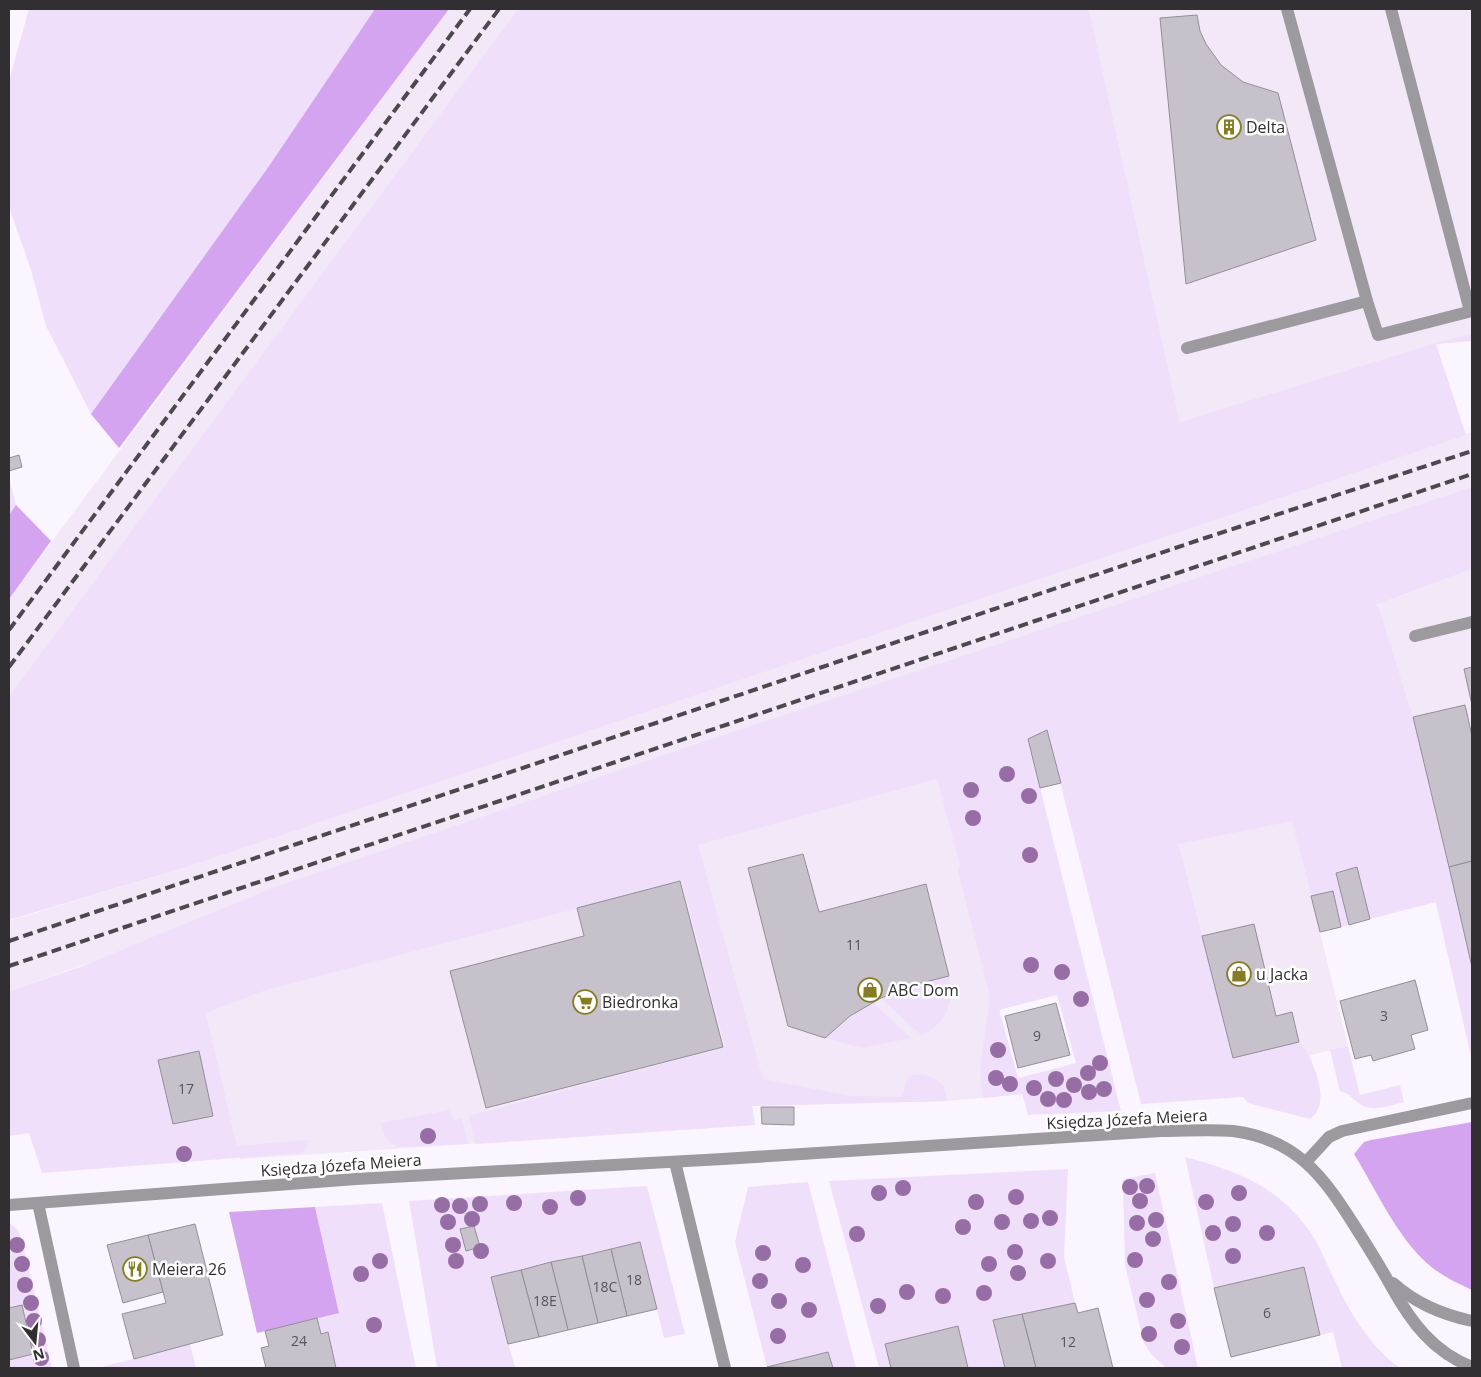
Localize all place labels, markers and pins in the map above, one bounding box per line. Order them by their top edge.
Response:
building icon: Delta [1216,114,1242,140]
place label: Delta [1246,116,1285,138]
shop icon: u Jacka [1226,961,1252,987]
place label: u Jacka [1256,963,1308,985]
shop icon: ABC Dom [857,977,883,1003]
place label: ABC Dom [888,979,959,1001]
supermarket icon: Biedronka [572,989,598,1015]
place label: Biedronka [602,991,678,1013]
restaurant icon: Meiera 26 [122,1256,148,1282]
place label: Meiera 26 [152,1258,226,1280]

